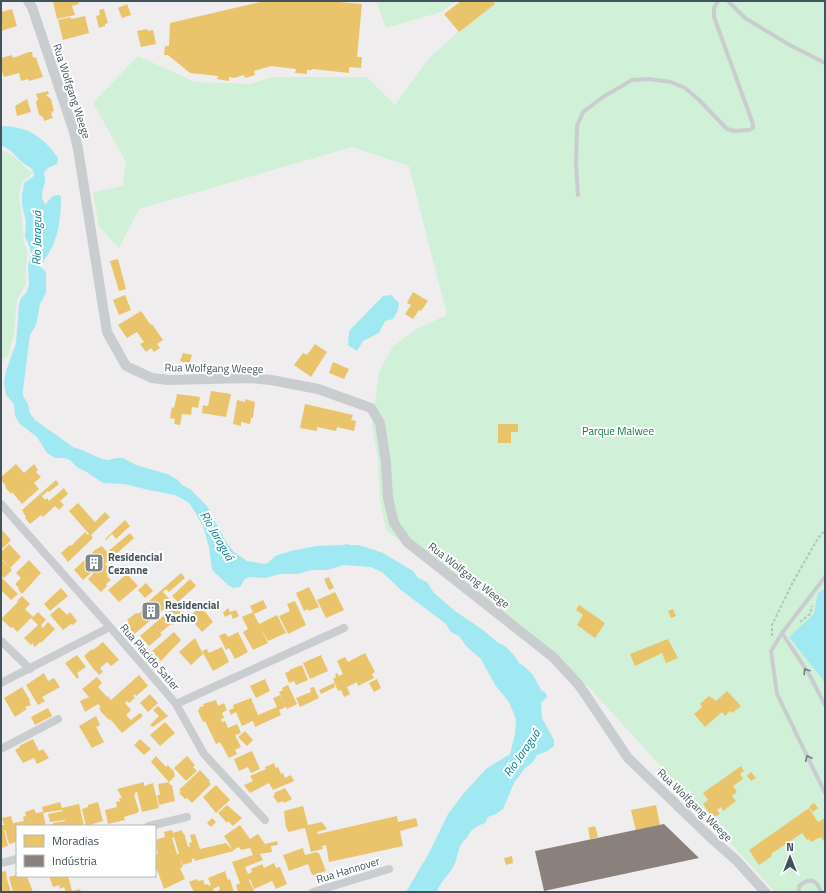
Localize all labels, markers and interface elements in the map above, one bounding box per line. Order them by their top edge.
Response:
street label: Rua Wolfgang Weege [49,41,95,141]
water label: Rio Jaraguá [27,210,46,265]
street label: Rua Wolfgang Weege [164,359,264,377]
park label: Parque Malwee [582,423,654,439]
water label: Rio Jaraguá [196,508,240,565]
street label: Rua Wolfgang Weege [425,538,513,612]
place label: Residencial Cezanne [108,549,162,578]
building icon: Residencial Cezanne [83,552,105,574]
place label: Residencial Yachio [165,597,219,626]
building icon: Residencial Yachio [140,600,162,622]
street label: Rua Placido Satler [117,620,184,694]
one-way arrow [804,668,811,675]
water label: Rio Jaraguá [498,724,545,780]
one-way arrow [805,755,813,762]
street label: Rua Wolfgang Weege [654,765,736,845]
legend [16,825,156,877]
text: Moradias [52,831,100,850]
north arrow [770,837,810,877]
text: N [786,839,794,855]
text: Indústria [52,851,97,870]
street label: Rua Hannover [314,853,382,887]

